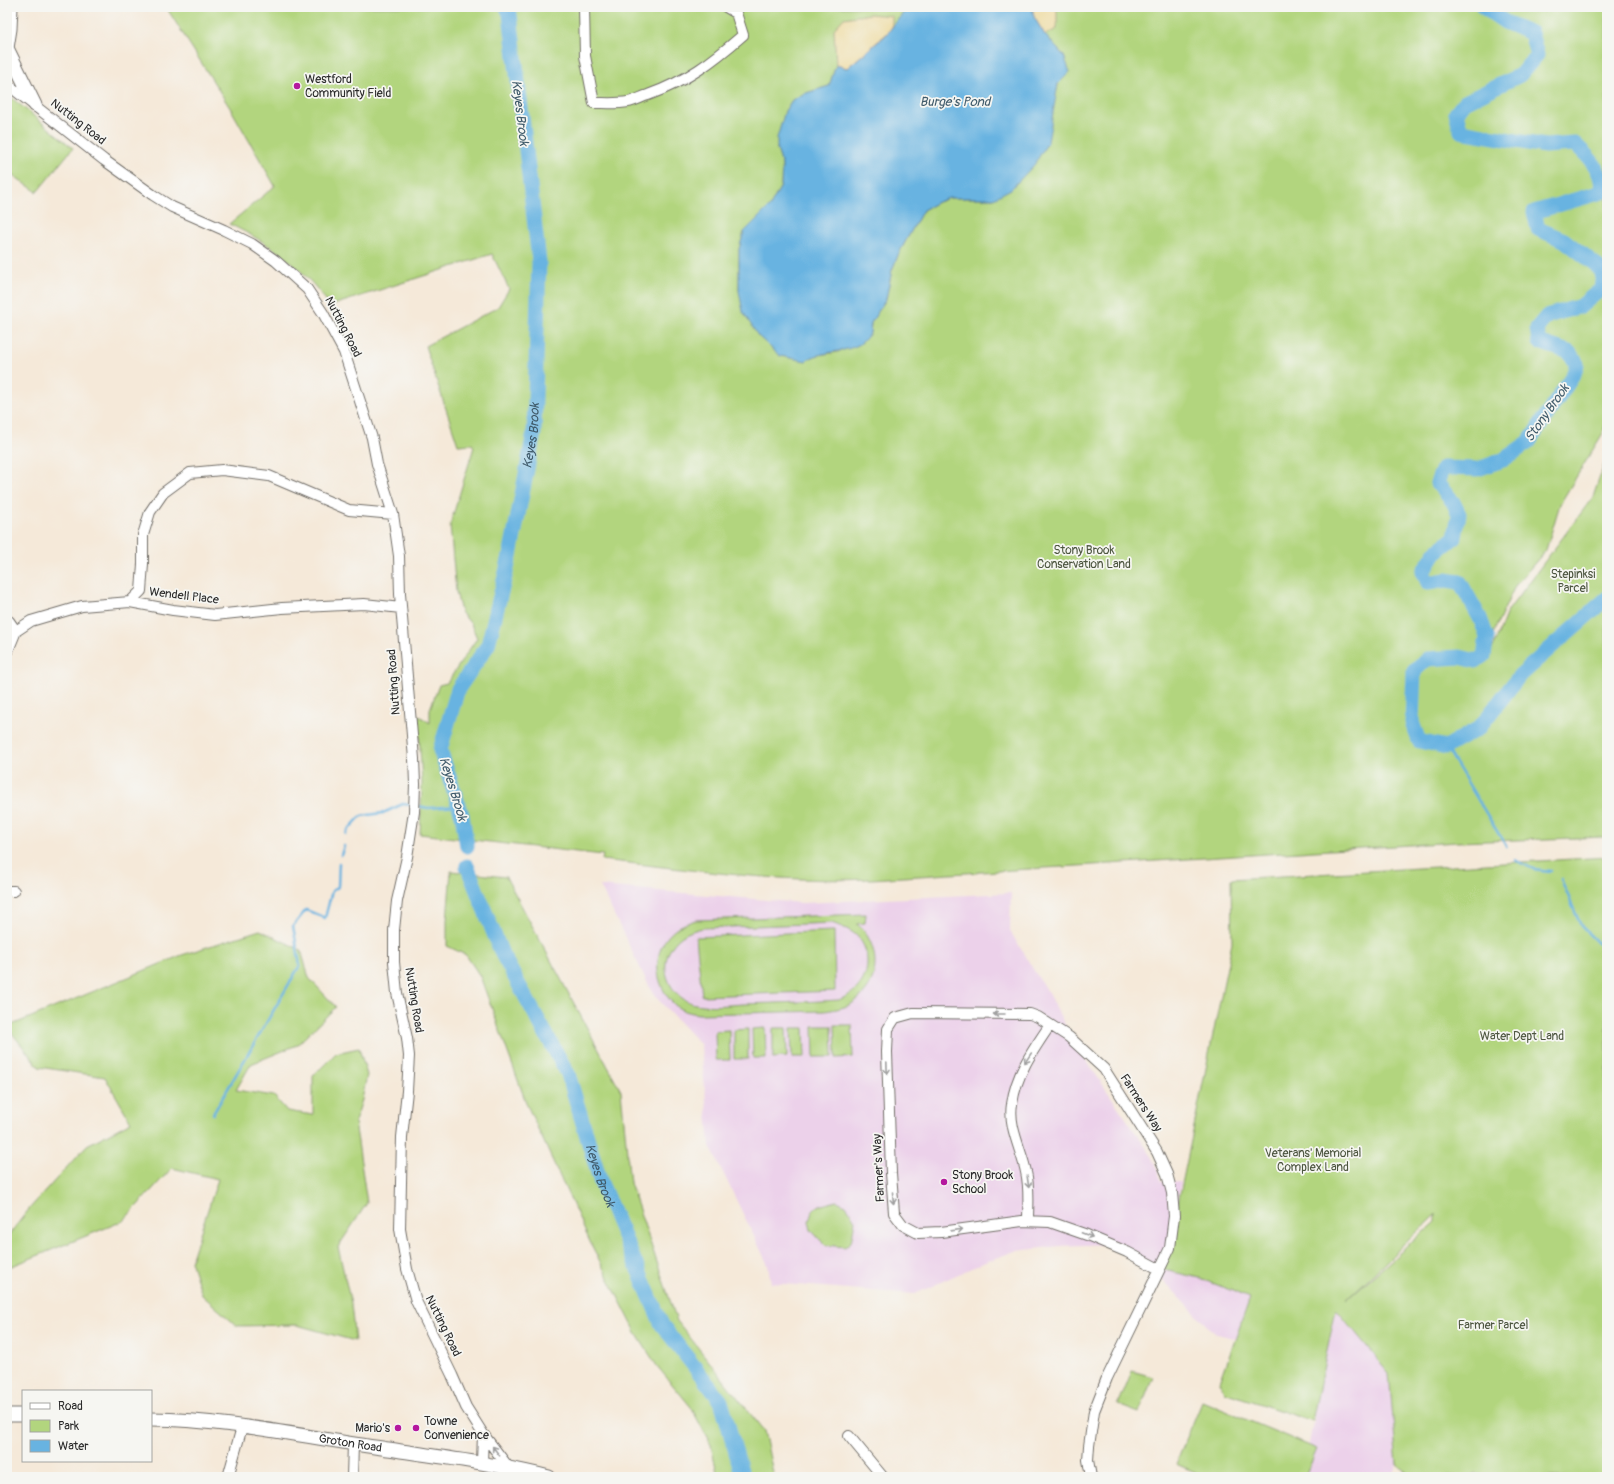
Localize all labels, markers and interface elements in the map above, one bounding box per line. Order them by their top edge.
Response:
place label: Westford Community Field [305,72,391,101]
water label: Keyes Brook [508,79,532,148]
marker: Westford Community Field [292,81,302,91]
water label: Burge's Pond [920,94,992,110]
street label: Nutting Road [47,96,109,148]
street label: Nutting Road [321,294,365,360]
water label: Stony Brook [1521,380,1573,445]
water label: Keyes Brook [519,401,543,470]
park label: Stony Brook Conservation Land [1037,543,1131,572]
park label: Stepinksi Parcel [1551,567,1595,596]
street label: Wendell Place [148,584,220,608]
street label: Nutting Road [384,648,404,716]
water label: Keyes Brook [436,755,471,824]
street label: Nutting Road [401,966,427,1034]
one-way arrow [993,1010,1006,1018]
park label: Water Dept Land [1480,1029,1564,1044]
one-way arrow [1024,1052,1032,1063]
one-way arrow [884,1061,891,1074]
street label: Farmers Way [1117,1071,1165,1135]
street label: Farmer's Way [870,1133,888,1203]
water label: Keyes Brook [582,1142,619,1211]
park label: Veterans' Memorial Complex Land [1265,1146,1361,1175]
place label: Stony Brook School [952,1168,1013,1197]
one-way arrow [1024,1175,1032,1188]
marker: Stony Brook School [939,1177,949,1187]
one-way arrow [890,1191,897,1204]
one-way arrow [950,1226,963,1234]
one-way arrow [1081,1231,1093,1239]
street label: Nutting Road [422,1293,464,1359]
park label: Farmer Parcel [1458,1318,1528,1333]
legend [22,1390,152,1462]
text: Road [58,1399,83,1414]
place label: Towne Convenience [424,1414,489,1443]
text: Park [58,1419,79,1434]
place label: Mario's [355,1421,391,1436]
marker: Mario's [393,1423,403,1433]
marker: Towne Convenience [411,1423,421,1433]
street label: Groton Road [318,1431,383,1455]
text: Water [58,1439,89,1454]
one-way arrow [492,1446,500,1457]

